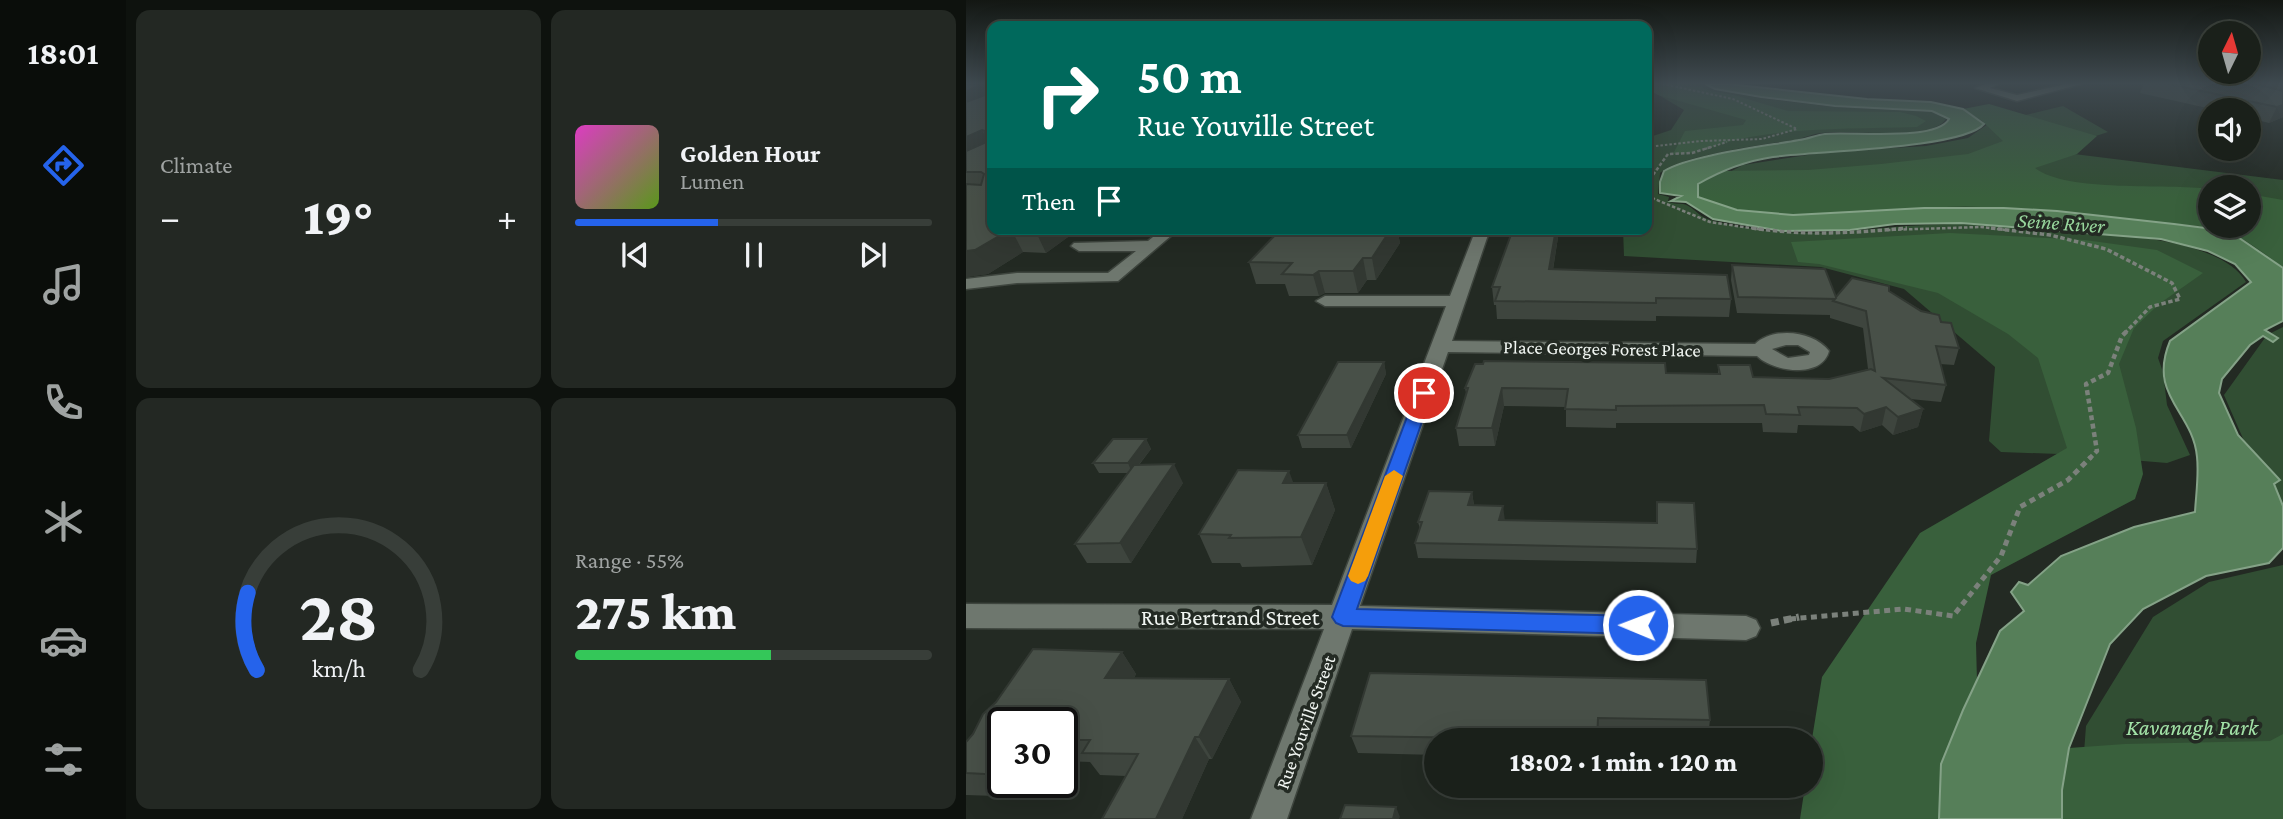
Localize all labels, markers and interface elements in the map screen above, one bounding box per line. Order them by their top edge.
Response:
north arrow [2198,21,2261,84]
map controls [2198,21,2261,238]
text: 18:01 [28,35,98,71]
icon: right [1022,49,1113,140]
text: 50 m [1137,49,1242,104]
button: sound [2198,98,2261,161]
text: Rue Youville Street [1137,107,1374,143]
text: Golden Hour [680,139,821,168]
icon: directions [39,141,88,190]
text: Climate [160,152,232,178]
text: Lumen [680,168,744,194]
button: layers [2198,175,2261,238]
icon: arrive [1090,182,1128,220]
text: 19° [303,187,374,245]
text: Then [1022,187,1076,216]
text: − [160,196,180,238]
text: + [497,196,517,238]
water label: Seine River [2017,208,2106,238]
icon: previous [616,236,654,274]
icon: pause [735,236,773,274]
icon: next [854,236,892,274]
icon: music [39,260,88,309]
street label: Place Georges Forest Place [1503,336,1701,361]
pin [1394,363,1454,423]
icon: arrive [1405,374,1443,412]
icon: phone [39,378,88,427]
icon: climate [39,497,88,546]
text: Range · 55% [575,547,684,573]
text: 28 [299,575,378,656]
text: 275 km [575,582,736,640]
position arrow [1601,588,1675,662]
street label: Rue Bertrand Street [1141,604,1320,630]
icon: car [39,616,88,665]
street label: Rue Youville Street [1272,652,1340,792]
text: km/h [312,654,365,681]
speed limit sign: 30 [987,707,1078,798]
park label: Kavanagh Park [2126,714,2259,740]
icon: filters [39,735,88,784]
text: 18:02 · 1 min · 120 m [1510,748,1737,777]

